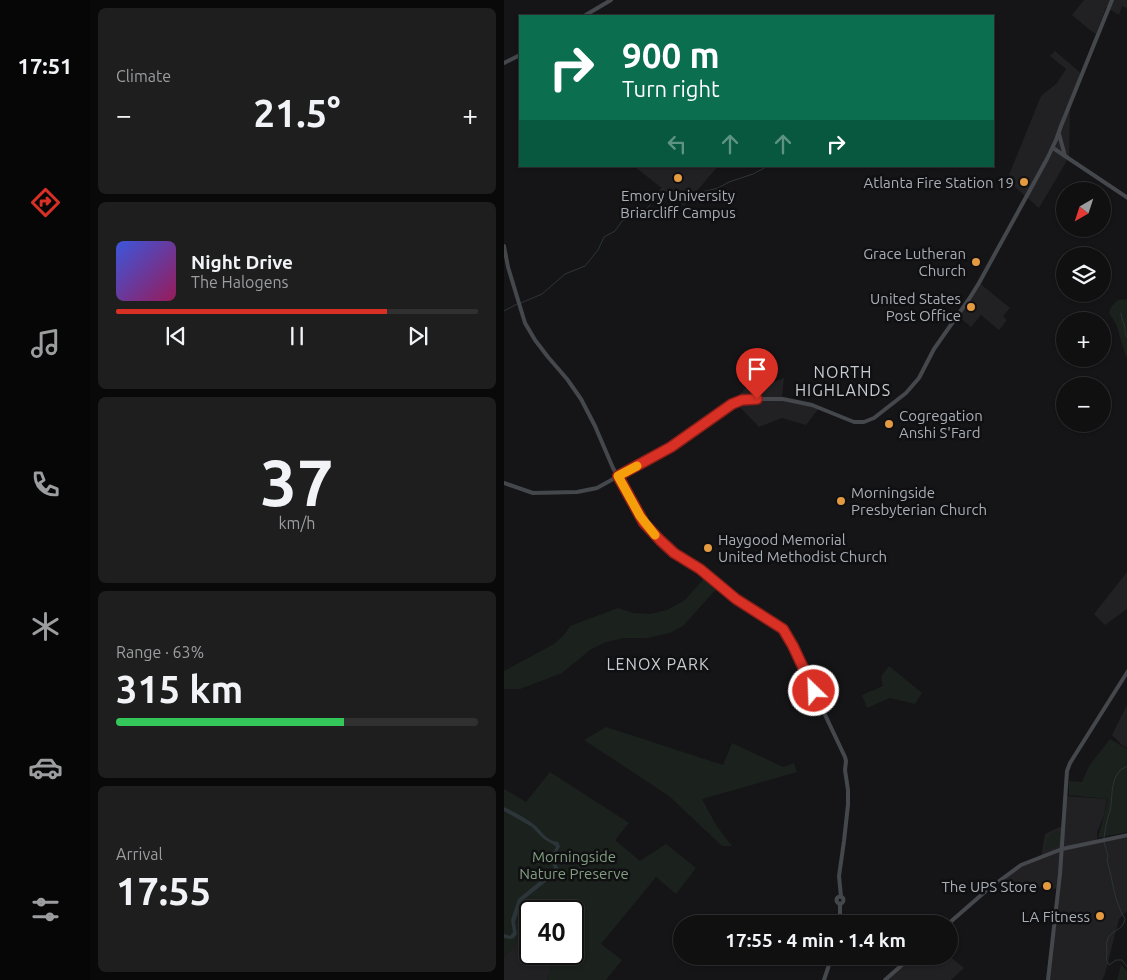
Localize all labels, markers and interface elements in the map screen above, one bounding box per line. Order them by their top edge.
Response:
icon: right [539,35,604,100]
text: 900 m [622,35,720,75]
text: 17:51 [17,53,73,78]
text: Climate [116,67,171,85]
text: Turn right [622,76,720,101]
text: 21.5° [253,92,341,134]
text: − [116,99,132,130]
text: + [462,99,478,130]
icon: left [663,130,691,158]
icon: ahead [716,130,744,158]
icon: ahead [769,130,797,158]
icon: right [822,130,850,158]
marker: Emory University Briarcliff Campus [672,172,684,184]
place label: Atlanta Fire Station 19 [864,174,1014,191]
marker: Atlanta Fire Station 19 [1018,176,1030,188]
north arrow [1056,182,1112,238]
map controls [1056,182,1111,432]
icon: directions [28,185,63,220]
place label: Emory University Briarcliff Campus [620,187,736,221]
place label: Grace Lutheran Church [863,245,966,279]
button: layers [1056,247,1111,302]
text: Night Drive [191,251,293,273]
marker: Grace Lutheran Church [970,256,982,268]
text: The Halogens [191,273,289,291]
place label: United States Post Office [870,290,961,324]
marker: United States Post Office [965,301,977,313]
button: + [1056,312,1111,367]
icon: previous [162,322,190,350]
icon: pause [283,322,311,350]
icon: next [404,322,432,350]
icon: music [28,326,63,361]
pin [736,348,778,399]
icon: arrive [743,355,771,383]
district label: NORTH HIGHLANDS [795,363,891,399]
button: − [1056,377,1111,432]
place label: Cogregation Anshi S'Fard [899,407,983,441]
marker: Cogregation Anshi S'Fard [883,418,895,430]
text: 37 [260,445,334,518]
icon: phone [28,467,63,502]
place label: Morningside Presbyterian Church [851,484,987,518]
marker: Morningside Presbyterian Church [835,495,847,507]
text: km/h [279,514,315,532]
place label: Haygood Memorial United Methodist Church [718,531,887,565]
marker: Haygood Memorial United Methodist Church [702,542,714,554]
icon: climate [28,609,63,644]
text: Range · 63% [116,643,204,661]
district label: LENOX PARK [606,655,710,673]
position arrow [787,664,839,716]
text: 315 km [116,668,243,710]
icon: car [28,750,63,785]
text: Arrival [116,845,163,863]
park label: Morningside Nature Preserve [519,848,629,882]
text: 17:55 [116,870,211,912]
place label: The UPS Store [941,878,1037,895]
marker: The UPS Store [1041,880,1053,892]
icon: filters [28,892,63,927]
speed limit sign: 40 [519,900,584,965]
place label: LA Fitness [1021,908,1090,925]
marker: LA Fitness [1094,910,1106,922]
text: 17:55 · 4 min · 1.4 km [725,929,906,951]

